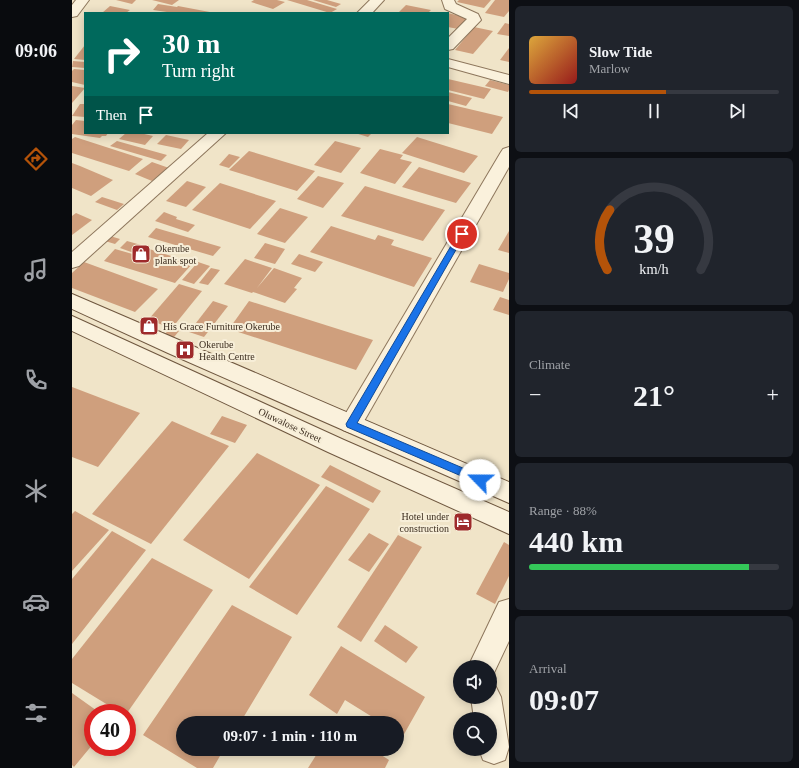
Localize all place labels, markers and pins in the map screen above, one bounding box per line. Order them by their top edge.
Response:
pin [445,217,479,251]
shop icon: Okerube plank spot [130,243,152,265]
place label: Okerube plank spot [155,243,197,266]
shop icon: His Grace Furniture Okerube [138,315,160,337]
place label: His Grace Furniture Okerube [163,321,280,332]
hospital icon: Okerube Health Centre [174,339,196,361]
place label: Okerube Health Centre [199,339,255,362]
place label: Hotel under construction [400,511,450,534]
hotel icon: Hotel under construction [452,511,474,533]

